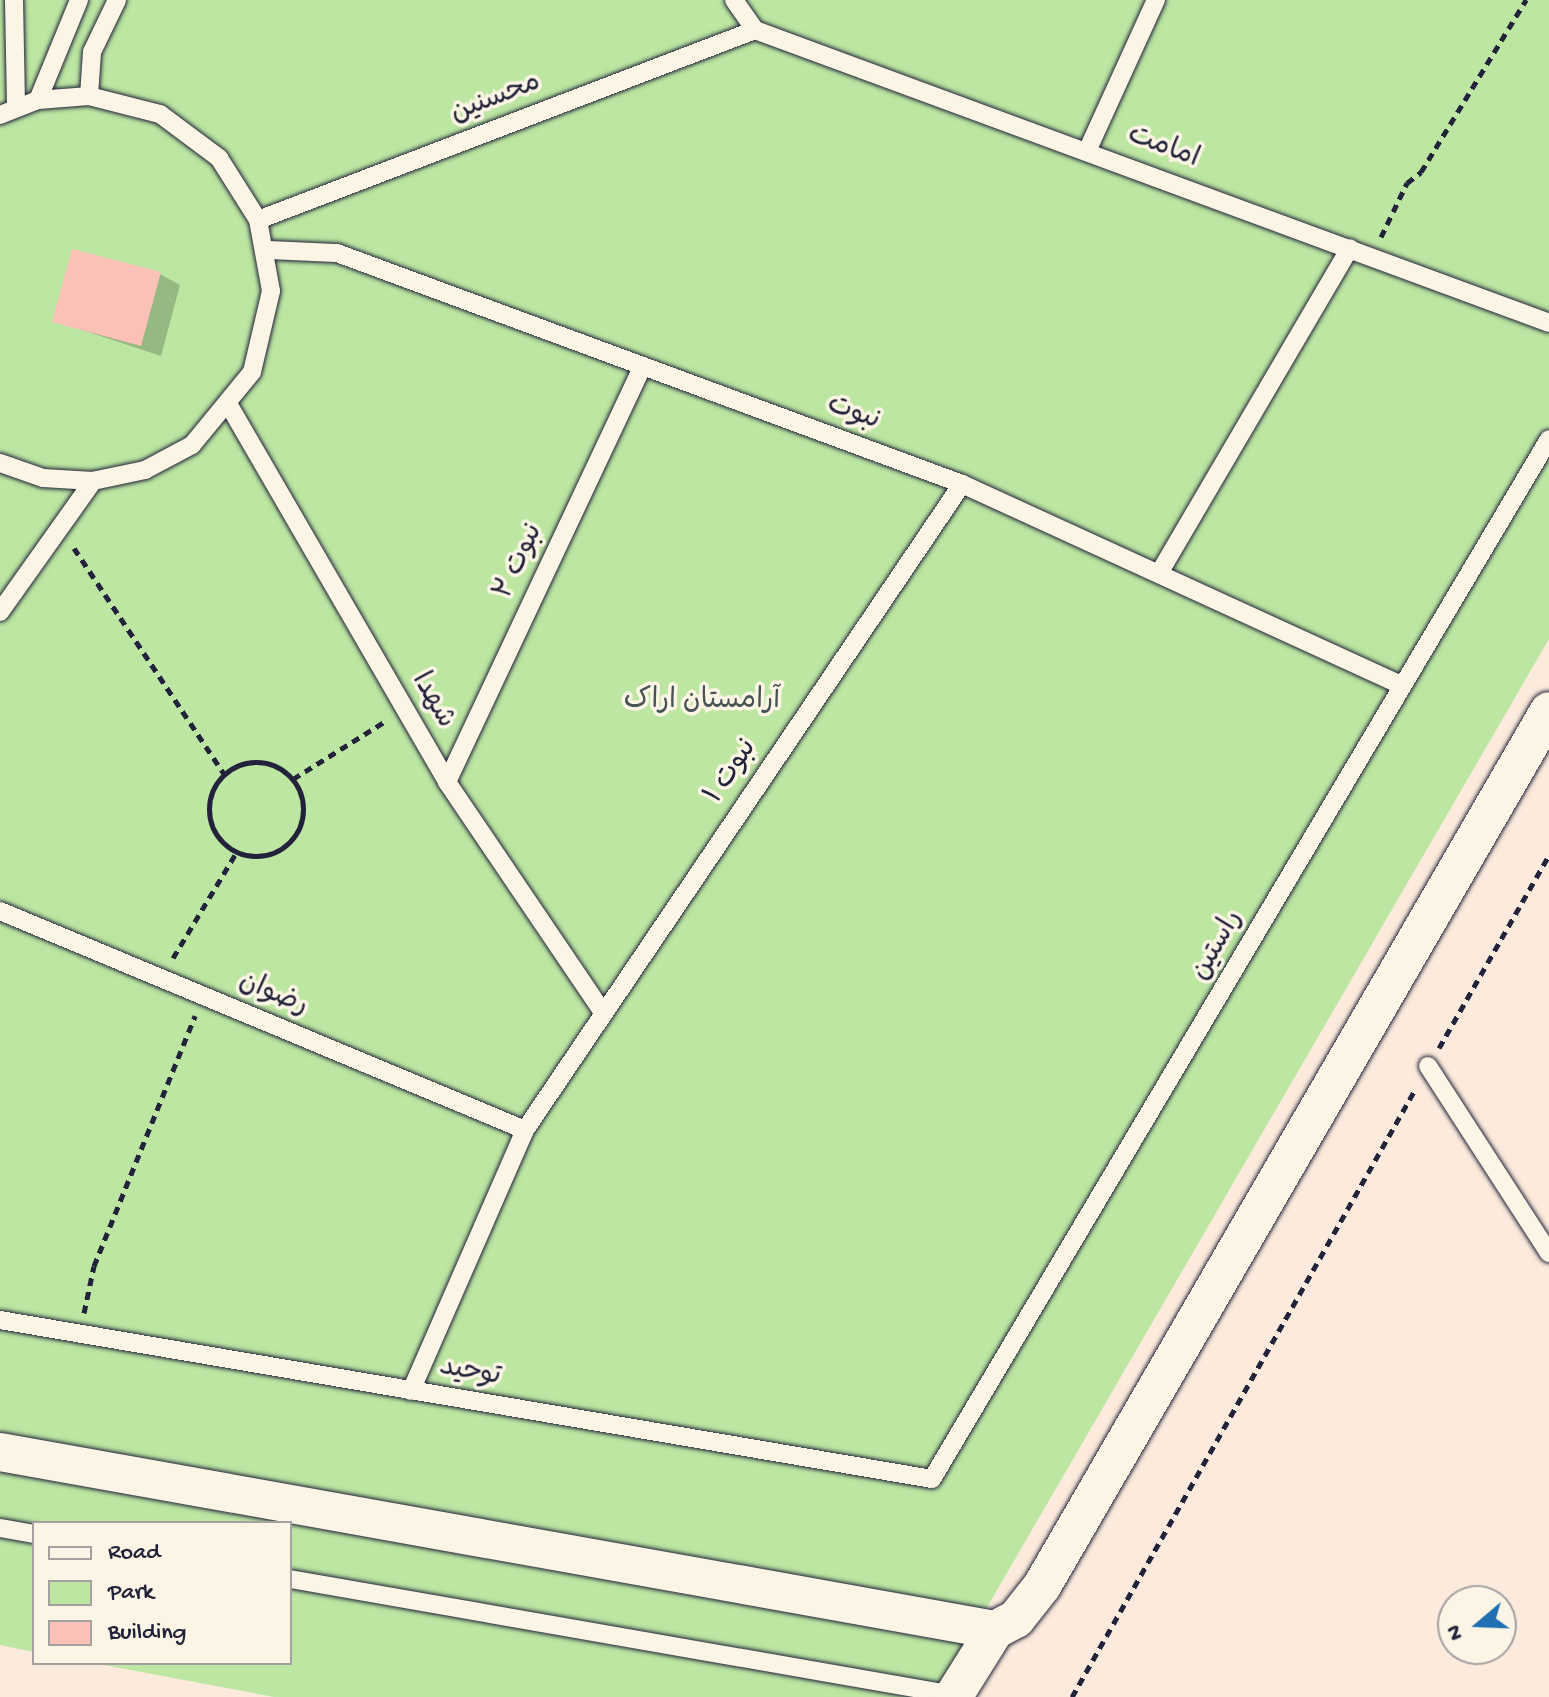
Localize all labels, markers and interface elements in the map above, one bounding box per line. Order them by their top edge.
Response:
street label: محسنین [446,67,546,131]
street label: امامت [1122,119,1204,177]
street label: نبوت [822,389,884,439]
street label: نبوت ۲ [488,519,552,605]
street label: شهدا [403,667,461,735]
park label: آرامستان اراک [624,685,780,719]
street label: نبوت ۱ [698,733,766,811]
street label: راستین [1185,905,1251,987]
street label: رضوان [233,965,313,1025]
street label: توحید [437,1351,503,1395]
legend [32,1521,292,1665]
text: Road [108,1539,160,1568]
text: Park [108,1579,154,1608]
north arrow [1437,1585,1517,1665]
text: Building [108,1619,186,1648]
text: N [1442,1621,1471,1643]

